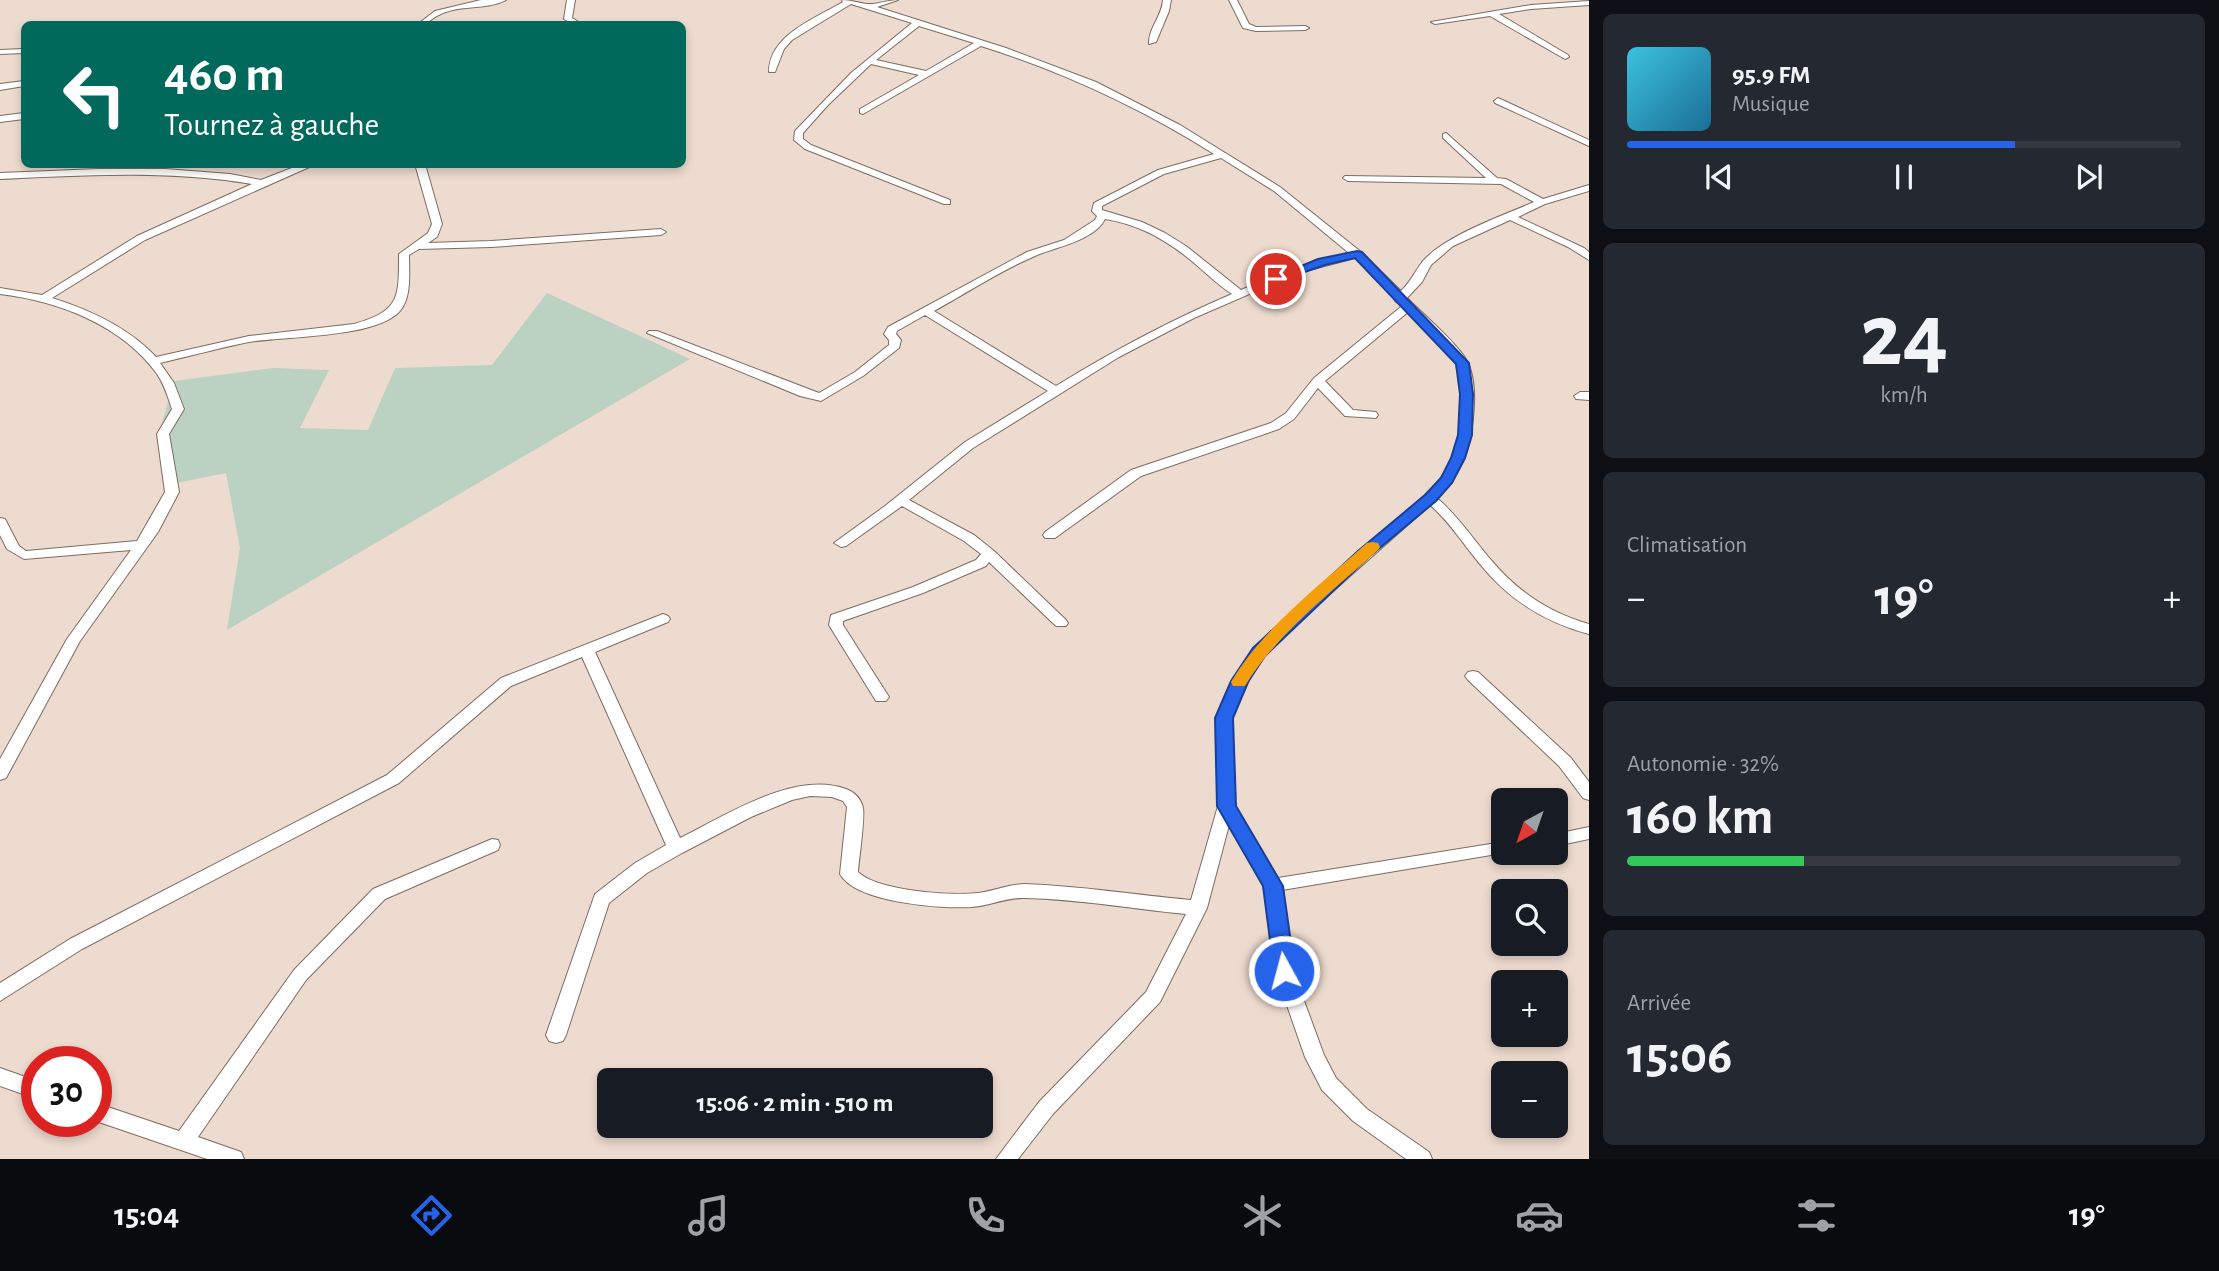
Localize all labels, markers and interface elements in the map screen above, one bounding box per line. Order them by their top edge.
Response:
icon: left [49,49,140,140]
text: 460 m [164,51,285,100]
text: 95.9 FM [1732,62,1811,88]
text: Musique [1732,93,1810,116]
text: Tournez à gauche [164,109,379,141]
icon: previous [1700,158,1738,196]
icon: pause [1885,158,1923,196]
icon: next [2070,158,2108,196]
pin [1246,249,1306,309]
icon: arrive [1257,260,1295,298]
text: 24 [1860,291,1948,382]
text: km/h [1880,384,1928,407]
text: Climatisation [1627,534,1747,557]
text: 19° [1874,572,1934,624]
text: − [1627,580,1645,618]
text: + [2163,580,2181,618]
text: Autonomie · 32% [1627,753,1779,776]
north arrow [1491,788,1568,864]
map controls [1491,788,1568,1138]
text: 160 km [1627,791,1773,843]
button: search [1491,879,1568,956]
position arrow [1247,934,1321,1008]
button: + [1491,970,1568,1047]
text: Arrivée [1627,992,1691,1015]
text: 15:06 [1627,1030,1732,1082]
speed limit sign: 30 [21,1046,112,1137]
button: − [1491,1061,1568,1138]
text: 15:06 · 2 min · 510 m [696,1090,894,1116]
icon: directions [407,1191,456,1240]
icon: music [684,1191,733,1240]
icon: phone [961,1191,1010,1240]
icon: climate [1238,1191,1287,1240]
icon: car [1515,1191,1564,1240]
icon: filters [1792,1191,1841,1240]
text: 15:04 [114,1199,179,1231]
text: 19° [2069,1199,2105,1231]

